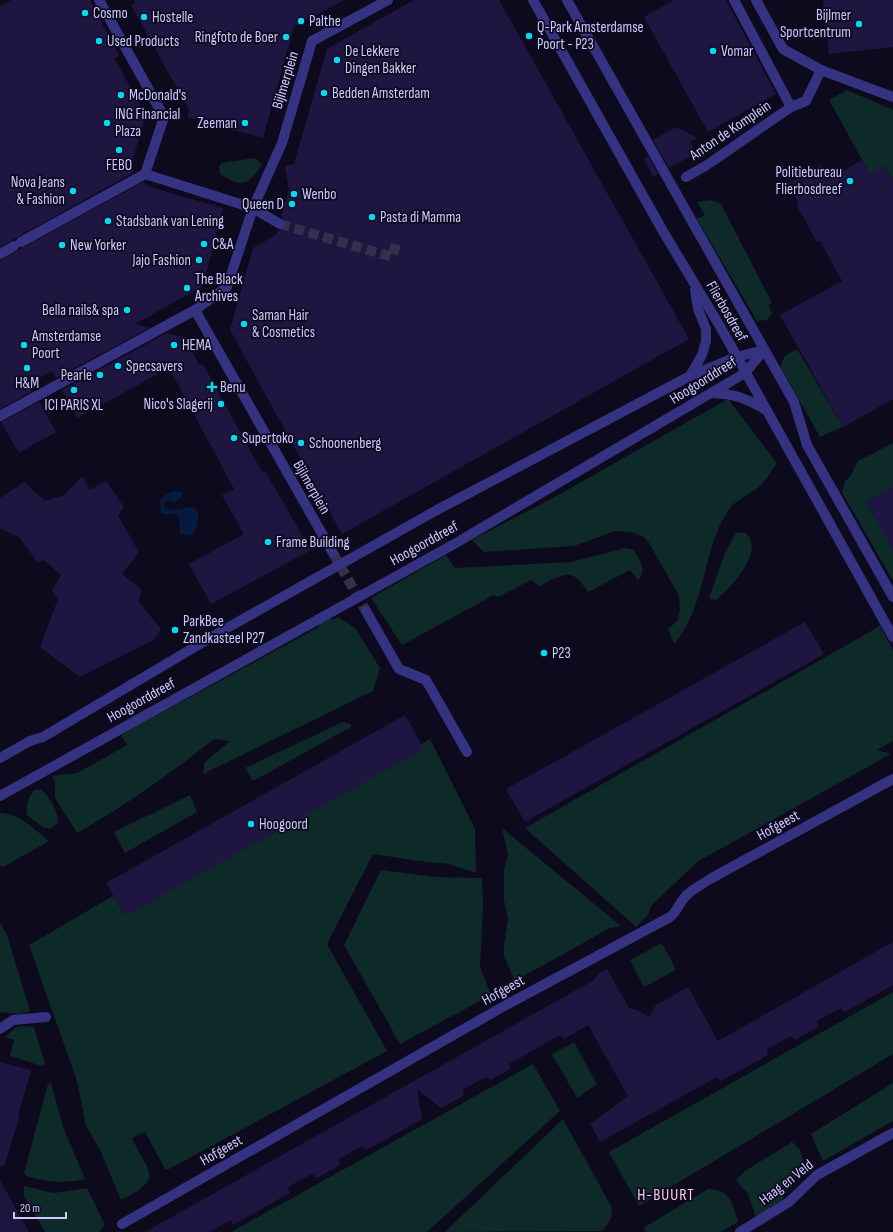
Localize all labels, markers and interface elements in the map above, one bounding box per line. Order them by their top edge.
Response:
place label: Cosmo [93,4,128,23]
place label: Bijlmer Sportcentrum [780,6,852,42]
marker: Cosmo [80,8,90,18]
place label: Hostelle [152,8,193,27]
marker: Hostelle [139,12,149,22]
place label: Palthe [309,12,341,31]
marker: Palthe [296,16,306,26]
place label: Q-Park Amsterdamse Poort - P23 [537,18,644,54]
marker: Bijlmer Sportcentrum [854,19,864,29]
place label: Ringfoto de Boer [195,28,279,47]
marker: Q-Park Amsterdamse Poort - P23 [524,31,534,41]
place label: Used Products [107,32,179,51]
marker: Ringfoto de Boer [281,32,291,42]
marker: Used Products [94,36,104,46]
place label: De Lekkere Dingen Bakker [345,42,417,78]
place label: Vomar [721,42,754,61]
marker: Vomar [708,46,718,56]
street label: Bijlmerplein [268,49,303,111]
marker: De Lekkere Dingen Bakker [332,55,342,65]
place label: Bedden Amsterdam [332,84,430,103]
place label: McDonald's [129,86,187,105]
marker: Bedden Amsterdam [319,88,329,98]
marker: McDonald's [116,90,126,100]
street label: Anton de Komplein [685,96,775,165]
place label: ING Financial Plaza [115,105,180,141]
place label: Zeeman [197,114,237,133]
marker: ING Financial Plaza [102,118,112,128]
marker: Zeeman [240,118,250,128]
marker: FEBO [114,145,124,155]
place label: FEBO [106,156,132,175]
place label: Politiebureau Flierbosdreef [776,163,843,199]
place label: Nova Jeans & Fashion [11,173,65,209]
marker: Politiebureau Flierbosdreef [845,176,855,186]
place label: Wenbo [302,185,336,204]
marker: Nova Jeans & Fashion [68,186,78,196]
marker: Wenbo [289,189,299,199]
place label: Queen D [242,195,284,214]
marker: Queen D [287,199,297,209]
place label: Pasta di Mamma [380,208,461,227]
place label: Stadsbank van Lening [116,212,224,231]
marker: Pasta di Mamma [367,212,377,222]
marker: Stadsbank van Lening [103,216,113,226]
place label: C&A [212,235,234,254]
place label: New Yorker [70,236,127,255]
marker: C&A [199,239,209,249]
marker: New Yorker [57,240,67,250]
place label: Jajo Fashion [131,251,191,270]
marker: Jajo Fashion [194,255,204,265]
place label: The Black Archives [194,270,243,306]
street label: Flierbosdreef [702,278,752,345]
marker: The Black Archives [182,283,192,293]
place label: Bella nails& spa [42,301,119,320]
marker: Bella nails& spa [122,305,132,315]
place label: Saman Hair & Cosmetics [252,306,315,342]
marker: Saman Hair & Cosmetics [239,319,249,329]
place label: Amsterdamse Poort [31,327,101,363]
place label: HEMA [182,336,212,355]
marker: Amsterdamse Poort [19,340,29,350]
marker: HEMA [169,340,179,350]
street label: Hoogoorddreef [666,352,741,408]
place label: Specsavers [126,357,183,376]
marker: Specsavers [113,361,123,371]
marker: H&M [22,363,32,373]
place label: Pearle [61,366,92,385]
marker: Pearle [95,370,105,380]
place label: H&M [15,374,39,393]
place label: Benu [220,378,245,397]
marker: Benu [207,382,217,392]
marker: ICI PARIS XL [69,385,79,395]
place label: Nico's Slagerij [144,395,213,414]
place label: ICI PARIS XL [45,396,104,415]
marker: Nico's Slagerij [216,399,226,409]
place label: Supertoko [242,429,294,448]
marker: Supertoko [229,433,239,443]
place label: Schoonenberg [309,434,381,453]
marker: Schoonenberg [296,438,306,448]
street label: Bijlmerplein [289,457,335,518]
street label: Hoogoorddreef [387,517,462,570]
place label: Frame Building [276,533,350,552]
marker: Frame Building [263,537,273,547]
place label: ParkBee Zandkasteel P27 [183,612,264,648]
marker: ParkBee Zandkasteel P27 [170,625,180,635]
place label: P23 [552,644,571,663]
marker: P23 [539,648,549,658]
street label: Hoogoorddreef [104,674,179,727]
street label: Hofgeest [754,806,803,845]
place label: Hoogoord [259,815,308,834]
marker: Hoogoord [246,819,256,829]
street label: Hofgeest [479,971,528,1010]
street label: Hofgeest [197,1131,246,1170]
street label: Haag en Veld [755,1155,817,1210]
district label: H-BUURT [637,1186,695,1205]
scale bar [14,1194,66,1220]
text: 20 m [20,1201,40,1216]

